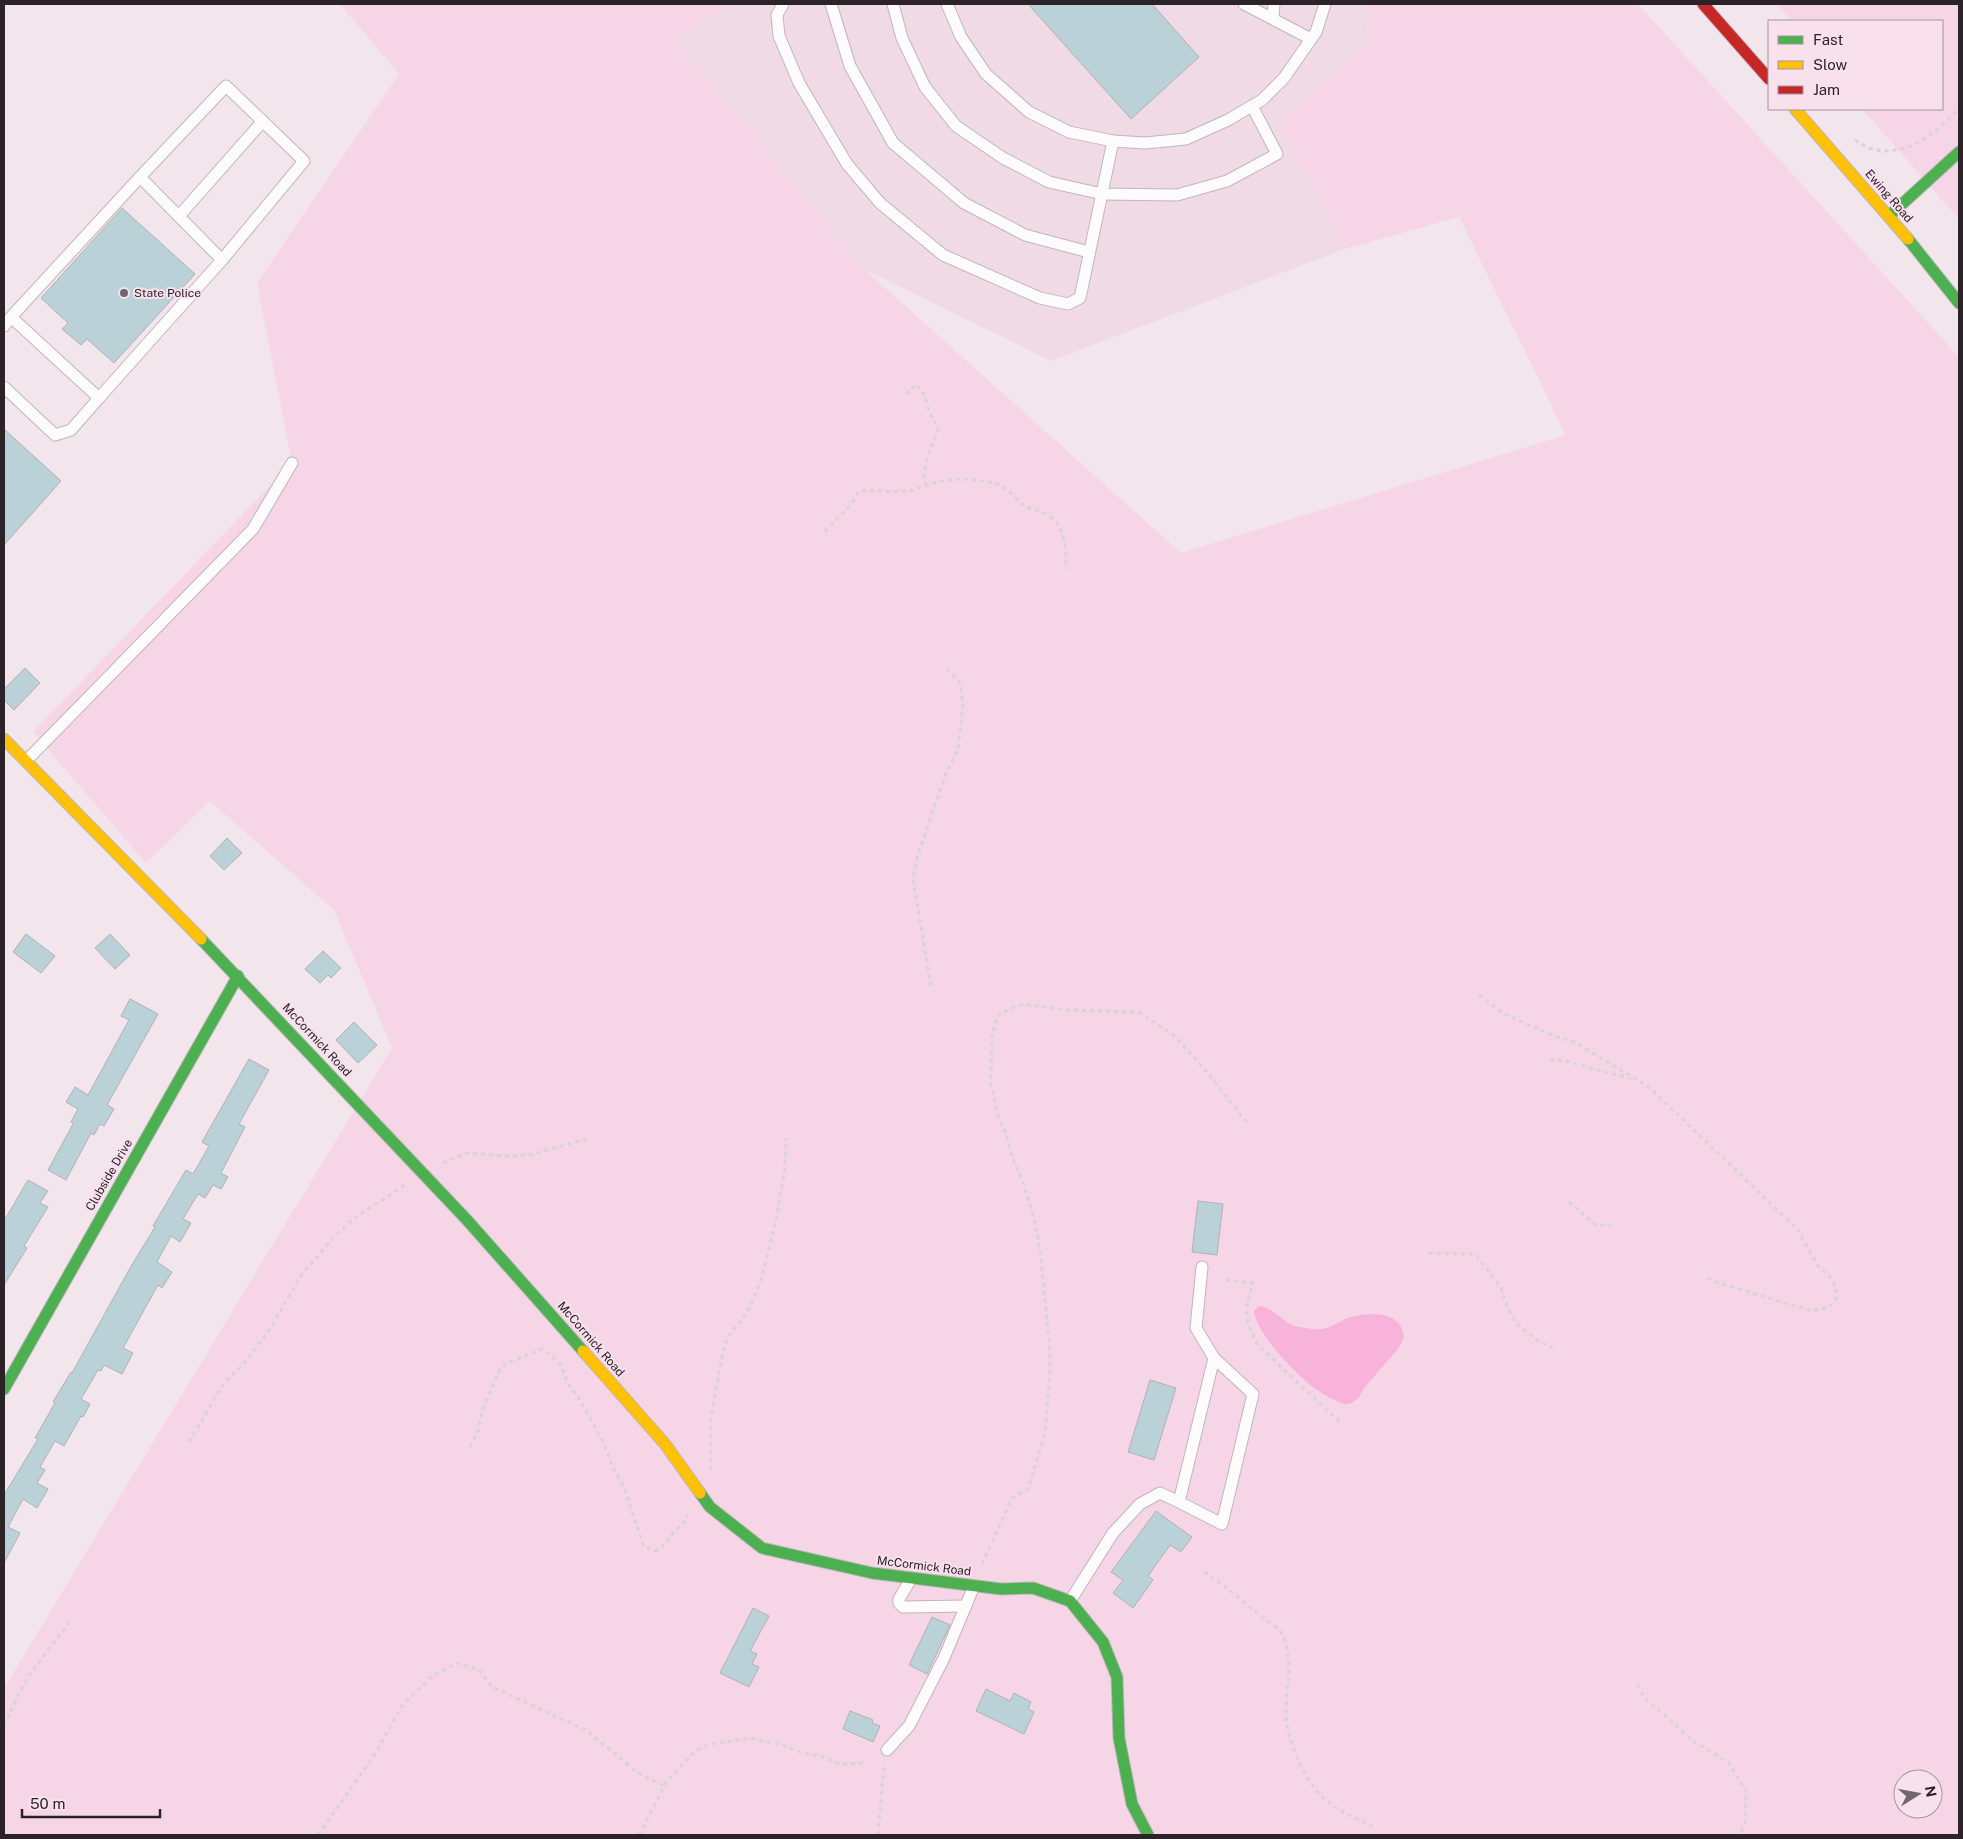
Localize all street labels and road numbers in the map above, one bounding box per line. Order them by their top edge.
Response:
street label: Ewing Road [1862,167,1916,225]
street label: McCormick Road [280,1001,354,1079]
street label: Clubside Drive [83,1137,135,1213]
street label: McCormick Road [555,1299,627,1379]
street label: McCormick Road [876,1553,972,1579]

